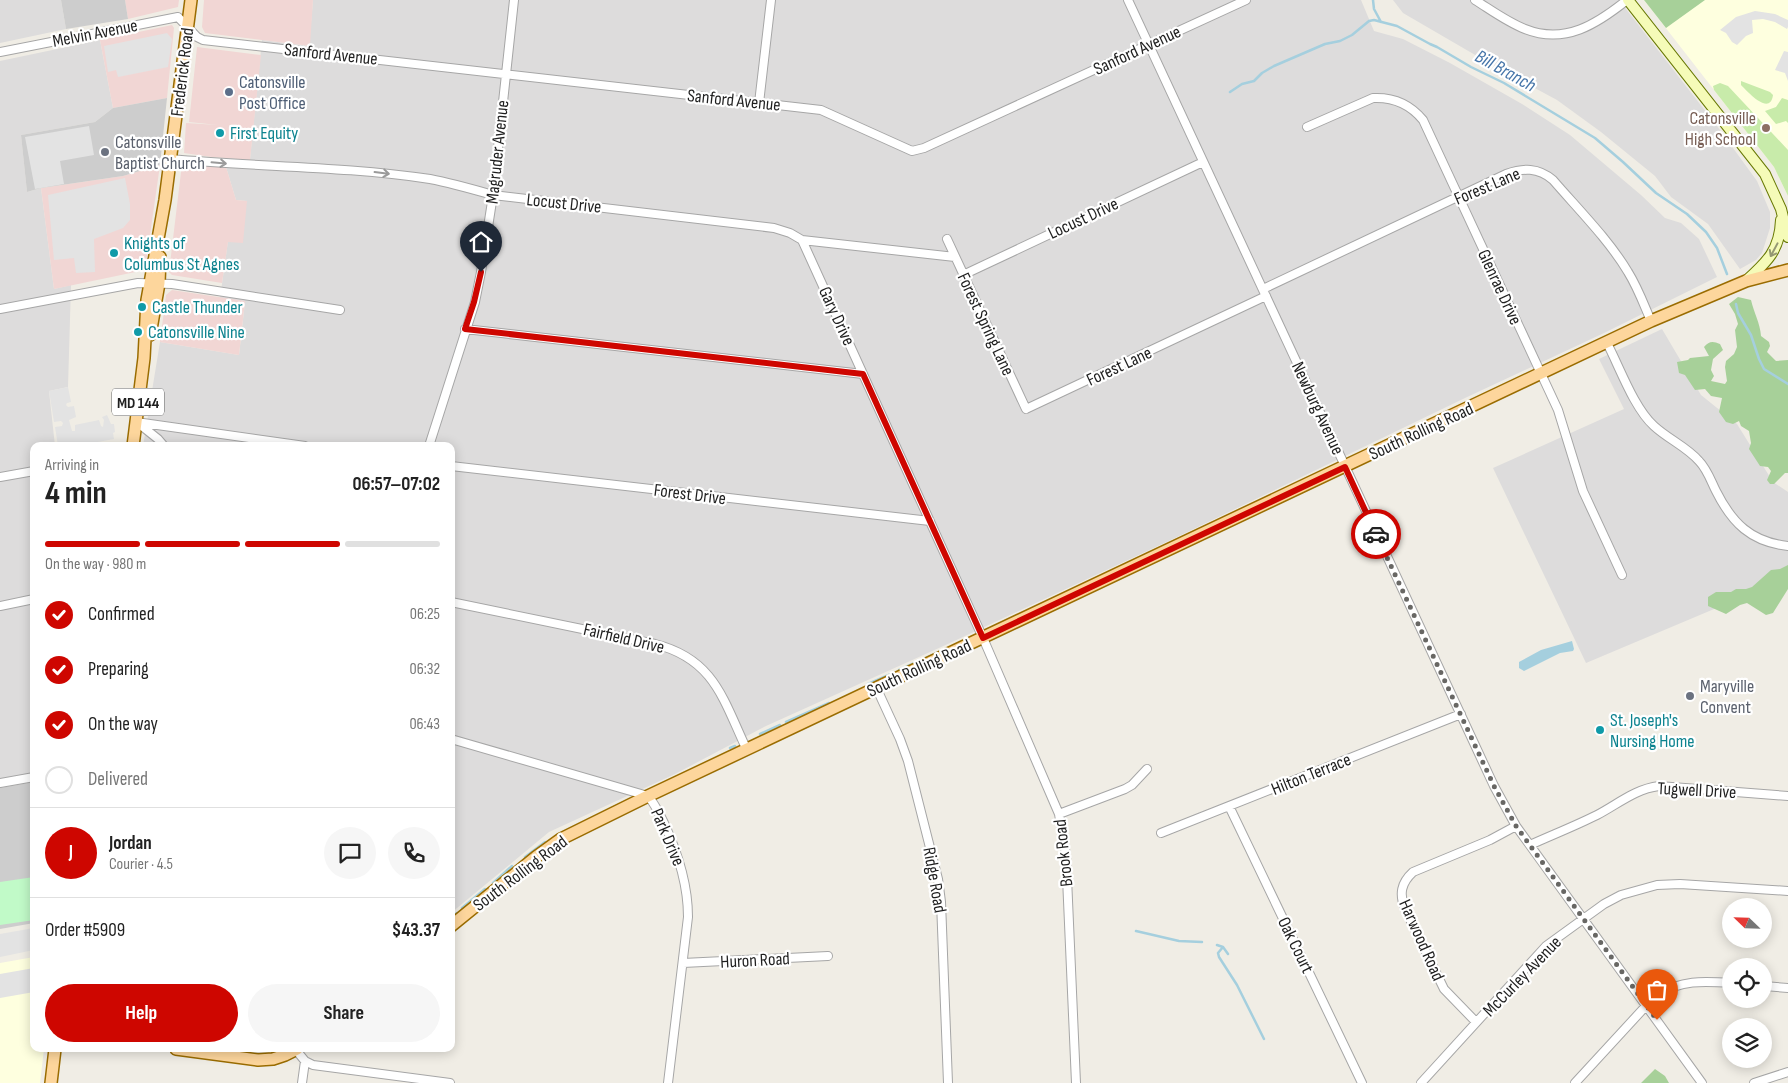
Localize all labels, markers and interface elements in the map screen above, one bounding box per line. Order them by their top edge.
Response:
street label: Melvin Avenue [51,15,139,52]
street label: Sanford Avenue [1090,21,1184,80]
street label: Frederick Road [167,27,198,118]
street label: Sanford Avenue [283,39,379,70]
water label: Bill Branch [1471,45,1540,97]
place label: Catonsville Post Office [239,72,306,114]
street label: Sanford Avenue [686,85,782,116]
marker: Catonsville Post Office [223,86,235,98]
street label: Magruder Avenue [482,99,513,205]
place label: Catonsville High School [1685,108,1756,150]
marker: Catonsville High School [1760,122,1772,134]
place label: First Equity [230,123,298,144]
marker: First Equity [214,127,226,139]
place label: Catonsville Baptist Church [115,132,205,174]
marker: Catonsville Baptist Church [99,146,111,158]
one-way arrow [211,159,227,168]
street label: Forest Lane [1451,163,1523,210]
one-way arrow [373,169,389,179]
street label: Locust Drive [526,189,602,218]
street label: Locust Drive [1045,193,1122,244]
pin [460,221,502,272]
icon: home [467,228,495,256]
place label: Knights of Columbus St Agnes [124,233,239,275]
one-way arrow [1769,242,1778,257]
street label: Glenrae Drive [1473,246,1526,328]
marker: Knights of Columbus St Agnes [108,247,120,259]
street label: Forest Spring Lane [953,270,1019,379]
street label: Gary Drive [814,284,859,349]
place label: Castle Thunder [152,297,243,318]
marker: Castle Thunder [136,301,148,313]
place label: Catonsville Nine [148,322,245,343]
marker: Catonsville Nine [132,326,144,338]
street label: Forest Lane [1083,342,1155,391]
street label: Newburg Avenue [1287,358,1348,458]
road number: MD 144 [112,388,164,416]
street label: South Rolling Road [1366,398,1477,465]
text: Arriving in [45,456,99,475]
text: 06:57–07:02 [352,473,440,496]
text: 4 min [45,474,107,513]
street label: Forest Drive [653,480,727,509]
courier [1351,509,1401,559]
icon: car [1362,520,1390,548]
text: On the way · 980 m [45,555,146,574]
icon: check [45,601,73,629]
text: Confirmed [88,603,155,626]
text: 06:25 [410,605,440,624]
street label: Fairfield Drive [581,619,666,658]
street label: South Rolling Road [864,635,975,702]
icon: check [45,656,73,684]
text: Preparing [88,658,149,681]
text: 06:32 [410,660,440,679]
place label: Maryville Convent [1700,676,1754,718]
marker: Maryville Convent [1684,690,1696,702]
place label: St. Joseph's Nursing Home [1610,710,1695,752]
icon: check [45,711,73,739]
text: On the way [88,713,158,736]
text: 06:43 [409,715,440,734]
marker: St. Joseph's Nursing Home [1594,724,1606,736]
street label: Hilton Terrace [1268,749,1354,800]
text: Delivered [88,768,148,791]
street label: Tugwell Drive [1657,778,1737,803]
street label: Park Drive [646,805,689,869]
street label: Brook Road [1050,818,1077,888]
button: chat [324,827,376,879]
button: phone [388,827,440,879]
street label: South Rolling Road [469,831,572,916]
text: Jordan [109,832,152,855]
text: J [69,841,73,864]
street label: Ridge Road [918,846,951,915]
text: Courier · 4.5 [109,855,173,874]
street label: Harwood Road [1394,896,1449,984]
north arrow [1722,898,1772,948]
map controls [1722,898,1772,1068]
street label: Oak Court [1273,914,1318,977]
text: Order #5909 [45,919,125,942]
text: $43.37 [392,919,440,942]
street label: McCurley Avenue [1479,932,1566,1021]
street label: Huron Road [720,948,790,973]
button: locate [1722,958,1772,1008]
pin [1636,969,1678,1020]
icon: bag [1643,976,1671,1004]
button: Help [45,984,238,1042]
button: Share [248,984,440,1042]
button: layers [1722,1018,1772,1068]

